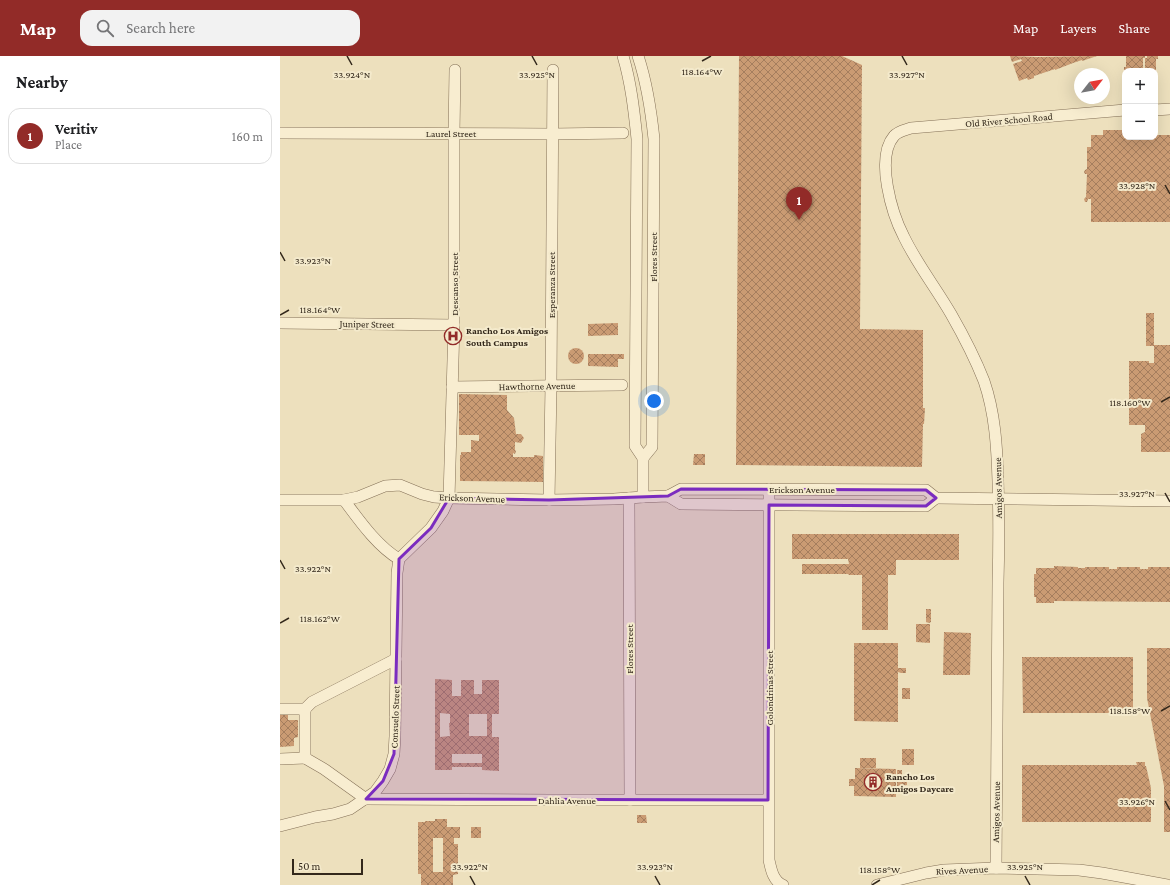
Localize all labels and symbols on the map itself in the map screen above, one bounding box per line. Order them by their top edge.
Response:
text: 118.164°W [682,66,723,77]
north arrow [1074,68,1110,104]
text: 33.924°N [334,69,371,80]
text: 33.925°N [519,69,555,80]
text: 33.927°N [889,69,925,80]
street label: Old River School Road [965,111,1054,129]
street label: Laurel Street [426,128,477,139]
text: 33.928°N [1119,180,1156,191]
pin: 1 [786,187,812,220]
street label: Flores Street [648,232,659,282]
street label: Esperanza Street [546,251,557,318]
street label: Descanso Street [449,252,460,316]
text: 33.923°N [295,255,331,266]
text: 118.164°W [300,304,341,315]
street label: Juniper Street [339,318,395,330]
place label: Rancho Los Amigos South Campus [466,325,548,348]
hospital icon: Rancho Los Amigos South Campus [443,326,463,346]
street label: Hawthorne Avenue [498,380,576,392]
your location [644,391,664,411]
text: 118.160°W [1109,397,1151,408]
street label: Amigos Avenue [992,457,1004,519]
street label: Erickson Avenue [769,484,836,495]
text: 33.927°N [1119,488,1155,499]
street label: Erickson Avenue [439,491,506,505]
text: 33.922°N [295,563,331,574]
text: 118.162°W [300,613,341,624]
street label: Flores Street [624,624,635,674]
street label: Golondrinas Street [764,650,775,725]
street label: Consuelo Street [388,685,402,749]
text: 118.158°W [1110,705,1151,716]
place label: Rancho Los Amigos Daycare [885,771,954,794]
building icon: Rancho Los Amigos Daycare [863,772,883,792]
street label: Amigos Avenue [990,781,1002,843]
street label: Dahlia Avenue [538,795,597,806]
text: 33.926°N [1119,796,1155,807]
scale bar [292,857,363,876]
text: 33.922°N [452,861,488,872]
text: 33.923°N [637,861,673,872]
text: 33.925°N [1007,861,1043,872]
street label: Rives Avenue [936,863,989,877]
text: 118.158°W [860,864,901,875]

